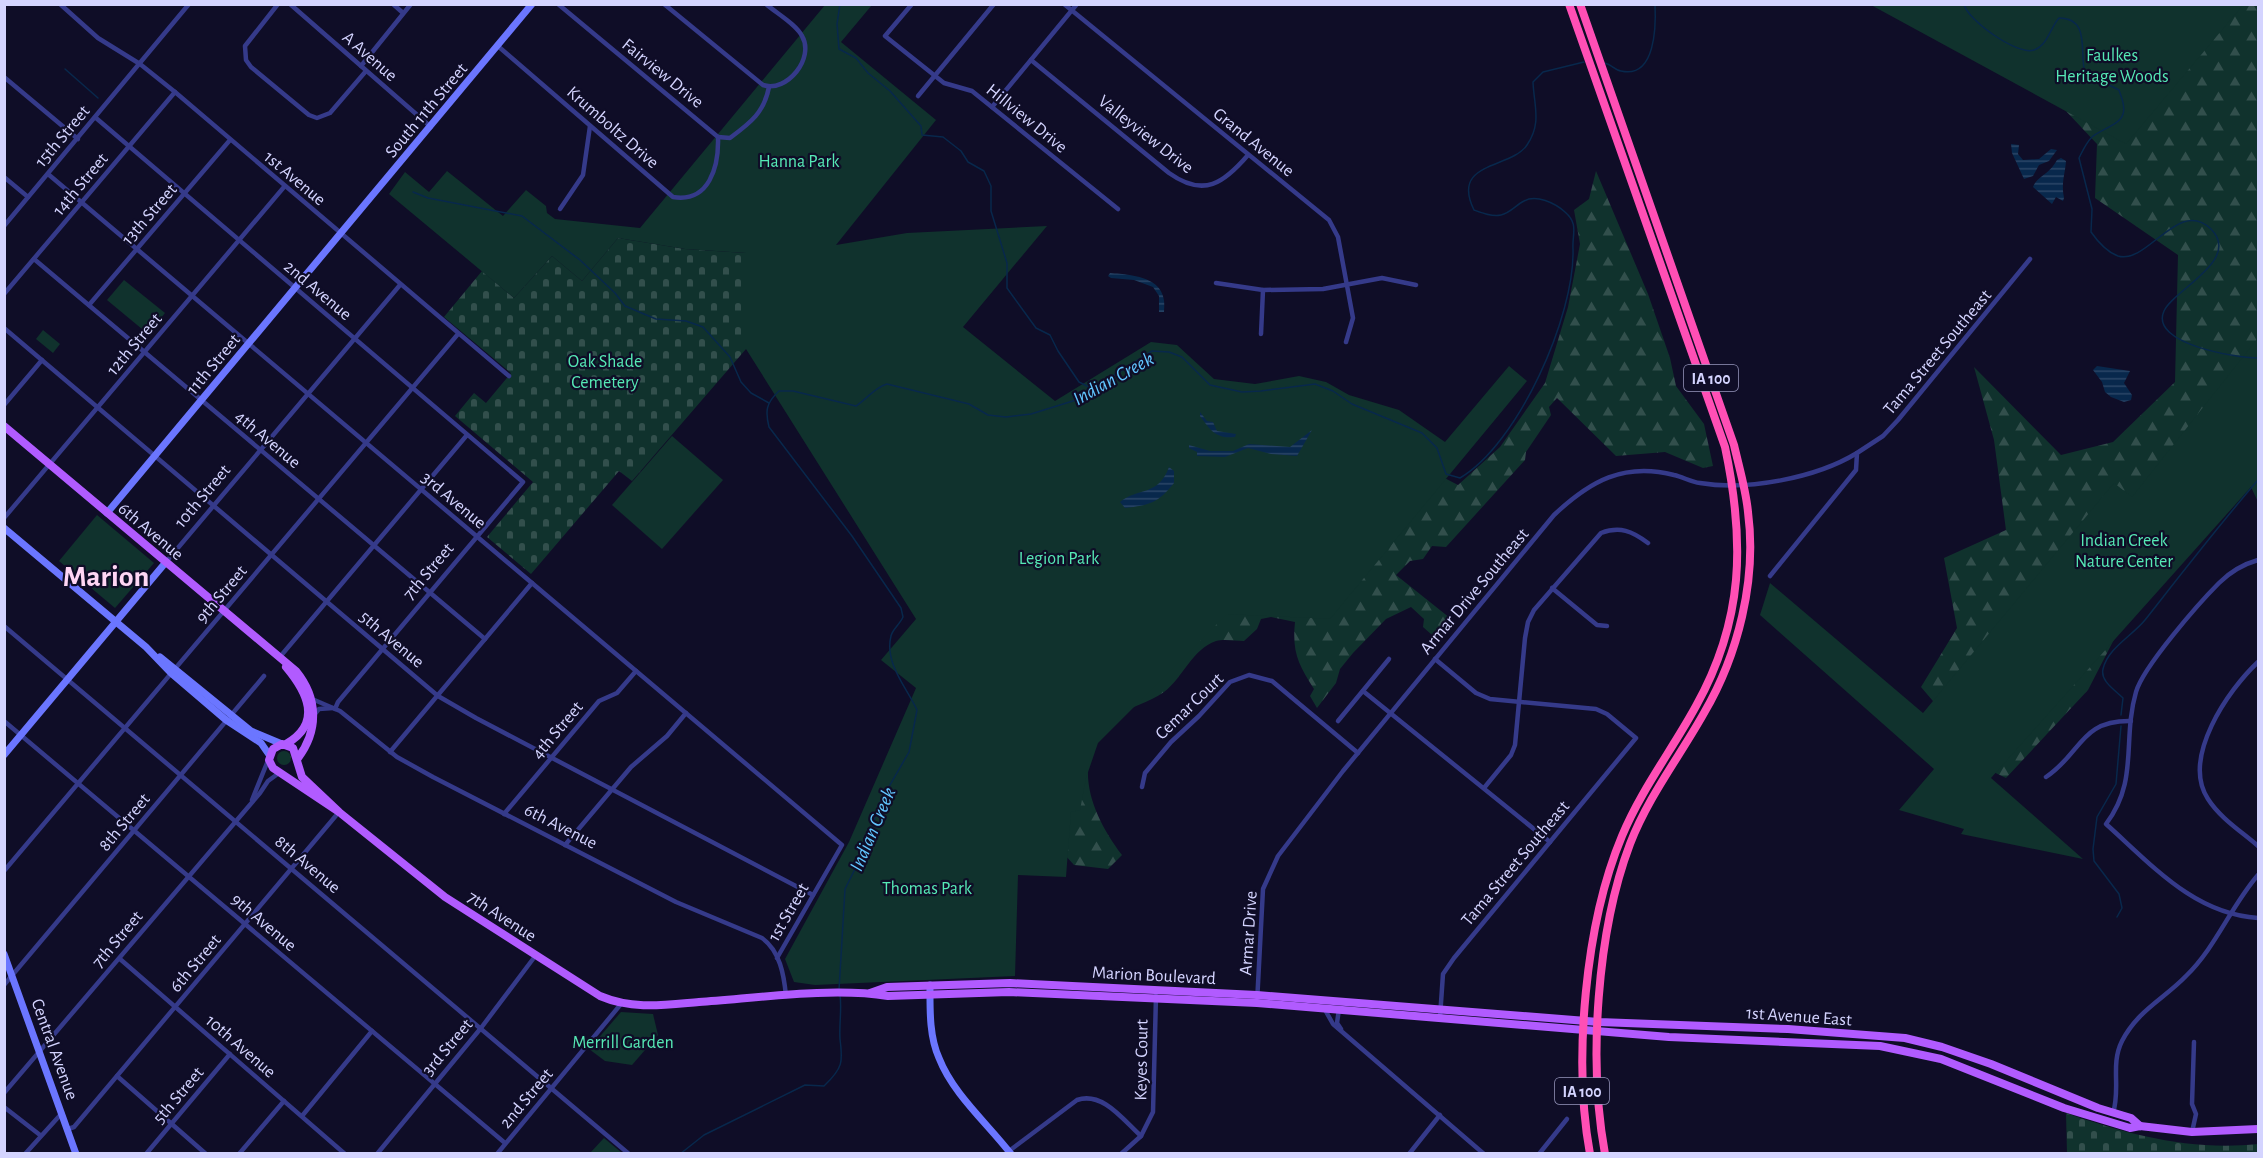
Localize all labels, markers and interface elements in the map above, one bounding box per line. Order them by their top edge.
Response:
street label: A Avenue [339,28,400,85]
street label: Fairview Drive [618,36,706,112]
park label: Faulkes Heritage Woods [2055,47,2169,86]
street label: South 11th Street [382,60,471,161]
street label: Hillview Drive [982,81,1070,157]
street label: Krumboltz Drive [563,83,662,172]
street label: Valleyview Drive [1094,92,1196,177]
street label: 15th Street [32,102,94,171]
street label: Grand Avenue [1210,105,1297,181]
street label: 1st Avenue [260,148,329,209]
street label: 14th Street [50,150,112,219]
park label: Hanna Park [759,153,840,171]
street label: 13th Street [119,181,181,249]
street label: 2nd Avenue [280,257,355,324]
street label: Tama Street Southeast [1880,287,1995,419]
street label: 12th Street [104,310,166,379]
street label: 11th Street [183,331,244,398]
water label: Indian Creek [1070,349,1157,409]
park label: Oak Shade Cemetery [568,353,642,392]
road number: IA 100 [1684,365,1738,391]
street label: 4th Avenue [231,407,303,472]
street label: 10th Street [171,461,234,532]
street label: 3rd Avenue [418,469,489,533]
street label: 6th Avenue [114,499,186,564]
street label: Armar Drive Southeast [1417,525,1533,658]
park label: Indian Creek Nature Center [2075,532,2173,571]
street label: 7th Street [400,540,458,603]
park label: Legion Park [1019,550,1100,568]
district label: Marion [63,562,149,592]
street label: 9th Street [193,562,251,627]
street label: 5th Avenue [356,608,427,672]
street label: Cemar Court [1152,670,1227,743]
street label: 4th Street [529,698,587,763]
water label: Indian Creek [846,785,900,874]
street label: 8th Street [96,790,154,855]
street label: Tama Street Southeast [1458,798,1573,930]
street label: 6th Avenue [521,801,600,853]
street label: 8th Avenue [271,832,343,897]
street label: 1st Street [765,880,813,945]
park label: Thomas Park [882,880,973,898]
street label: 7th Avenue [464,888,539,946]
street label: 9th Avenue [227,890,299,955]
street label: Armar Drive [1237,890,1261,976]
street label: 7th Street [89,908,147,971]
street label: 6th Street [167,931,225,996]
street label: Marion Boulevard [1092,964,1216,988]
street label: Central Avenue [27,996,81,1102]
street label: 1st Avenue East [1745,1004,1853,1030]
street label: 10th Avenue [202,1012,279,1082]
street label: 3rd Street [419,1016,477,1079]
street label: Keyes Court [1132,1019,1152,1101]
park label: Merrill Garden [572,1034,674,1052]
street label: 5th Street [150,1064,208,1127]
street label: 2nd Street [497,1065,557,1132]
road number: IA 100 [1555,1078,1609,1104]

